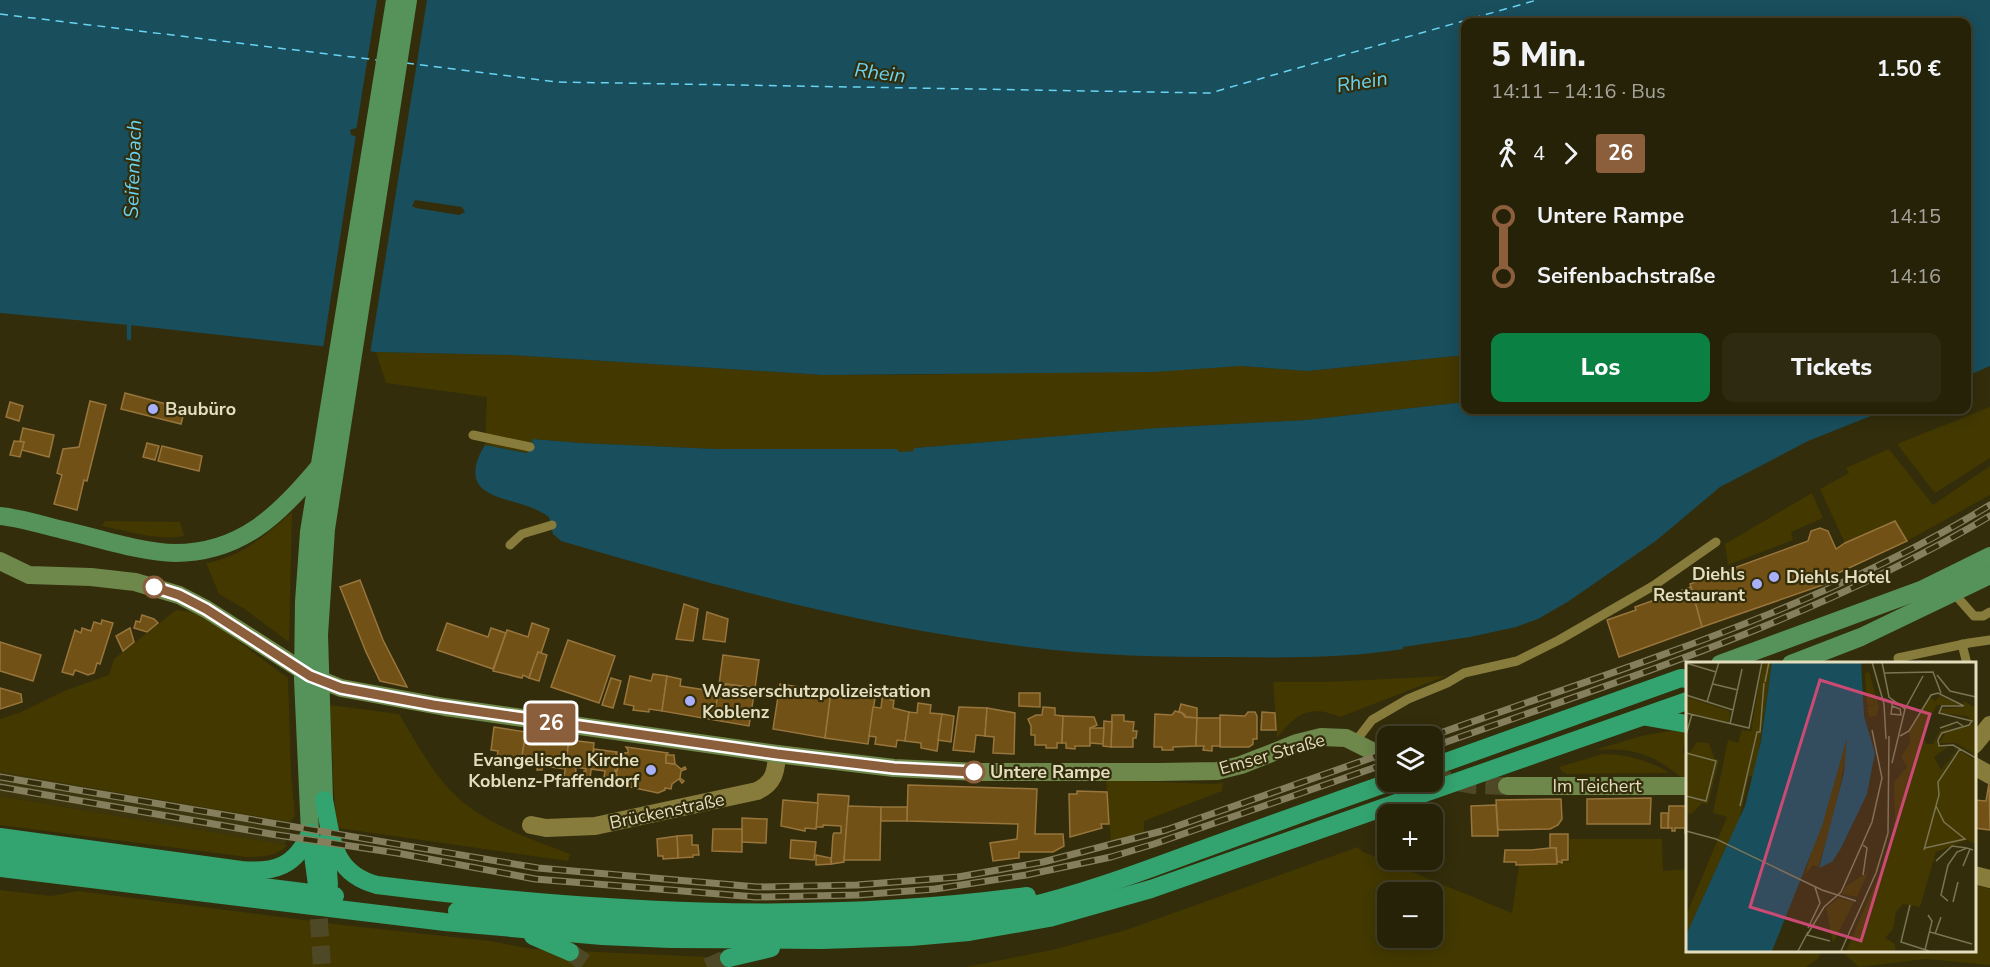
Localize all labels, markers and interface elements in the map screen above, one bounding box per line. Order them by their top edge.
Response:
text: 5 Min. [1491,33,1586,78]
text: 1.50 € [1877,54,1941,84]
water label: Rhein [853,56,907,90]
water label: Rhein [1335,65,1389,99]
text: 14:11 – 14:16 · Bus [1491,78,1666,105]
water label: Seifenbach [118,119,148,219]
icon: walk [1491,137,1524,170]
icon: forward [1554,137,1587,170]
text: 26 [1608,139,1633,167]
text: 4 [1533,140,1545,167]
text: Untere Rampe [1537,201,1684,231]
text: 14:15 [1888,203,1941,230]
text: Seifenbachstraße [1537,261,1715,291]
text: 14:16 [1888,263,1941,290]
button: Los [1491,333,1710,402]
button: Tickets [1722,333,1941,402]
place label: Baubüro [165,397,236,421]
marker: Baubüro [146,402,160,416]
place label: Diehls Restaurant [1653,562,1745,607]
place label: Diehls Hotel [1786,565,1891,589]
marker: Diehls Hotel [1767,570,1781,584]
unlabelled marker [143,576,165,598]
marker: Diehls Restaurant [1750,577,1764,591]
inset map [1686,662,1975,952]
place label: Wasserschutzpolizeistation Koblenz [702,679,931,724]
marker: Wasserschutzpolizeistation Koblenz [683,694,697,708]
line badge: 26 [524,704,578,742]
text: 26 [538,709,564,737]
map controls [1377,726,1443,948]
button: layers [1377,726,1443,792]
street label: Emser Straße [1216,727,1328,781]
place label: Evangelische Kirche Koblenz-Pfaffendorf [468,748,639,793]
place label: Untere Rampe [990,760,1111,784]
marker: Untere Rampe [963,761,985,783]
marker: Evangelische Kirche Koblenz-Pfaffendorf [644,763,658,777]
street label: Im Teichert [1552,774,1642,798]
street label: Brückenstraße [607,787,727,835]
button: + [1377,804,1443,870]
button: − [1377,882,1443,948]

